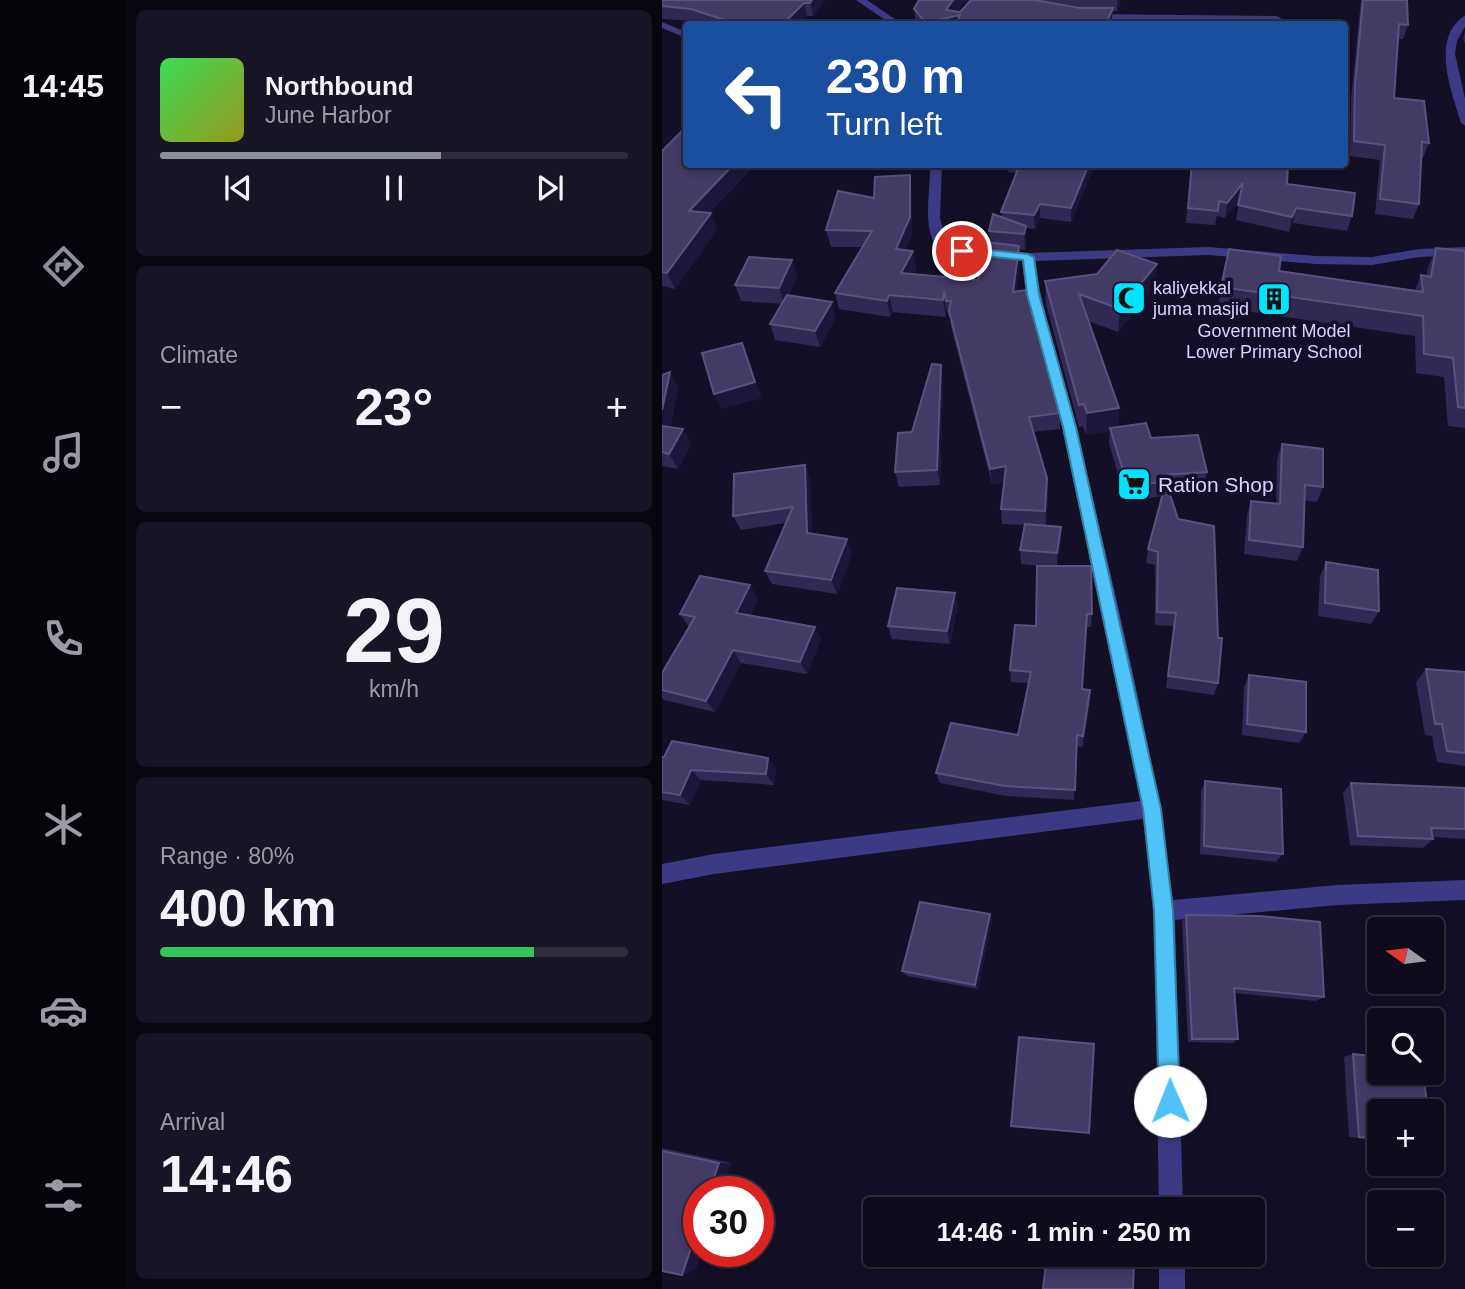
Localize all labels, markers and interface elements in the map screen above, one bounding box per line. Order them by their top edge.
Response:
icon: left [711,49,802,140]
text: 230 m [826,49,965,103]
text: 14:45 [22,68,104,104]
text: Northbound [265,71,414,101]
text: June Harbor [265,102,392,128]
text: Turn left [826,106,942,142]
icon: previous [219,169,257,207]
icon: pause [375,169,413,207]
icon: next [531,169,569,207]
pin [932,221,992,281]
icon: arrive [943,232,981,270]
icon: directions [39,242,88,291]
place label: kaliyekkal juma masjid [1152,278,1249,319]
mosque icon: kaliyekkal juma masjid [1110,279,1148,317]
building icon: Government Model Lower Primary School [1255,280,1293,318]
place label: Government Model Lower Primary School [1186,321,1362,362]
text: Climate [160,342,238,368]
text: 23° [355,378,433,436]
text: − [160,386,182,428]
text: + [606,386,628,428]
icon: music [39,428,88,477]
supermarket icon: Ration Shop [1115,465,1153,503]
place label: Ration Shop [1158,473,1274,496]
text: 29 [343,580,445,681]
icon: phone [39,614,88,663]
text: km/h [369,676,419,702]
icon: climate [39,800,88,849]
text: Range · 80% [160,843,294,869]
text: 400 km [160,879,336,937]
north arrow [1367,917,1444,994]
map controls [1367,917,1444,1267]
icon: car [39,986,88,1035]
button: search [1367,1008,1444,1085]
position arrow [1133,1064,1207,1138]
button: + [1367,1099,1444,1176]
text: Arrival [160,1109,225,1135]
text: 14:46 [160,1145,293,1203]
icon: filters [39,1171,88,1220]
speed limit sign: 30 [683,1176,774,1267]
button: − [1367,1190,1444,1267]
text: 14:46 · 1 min · 250 m [937,1217,1191,1247]

